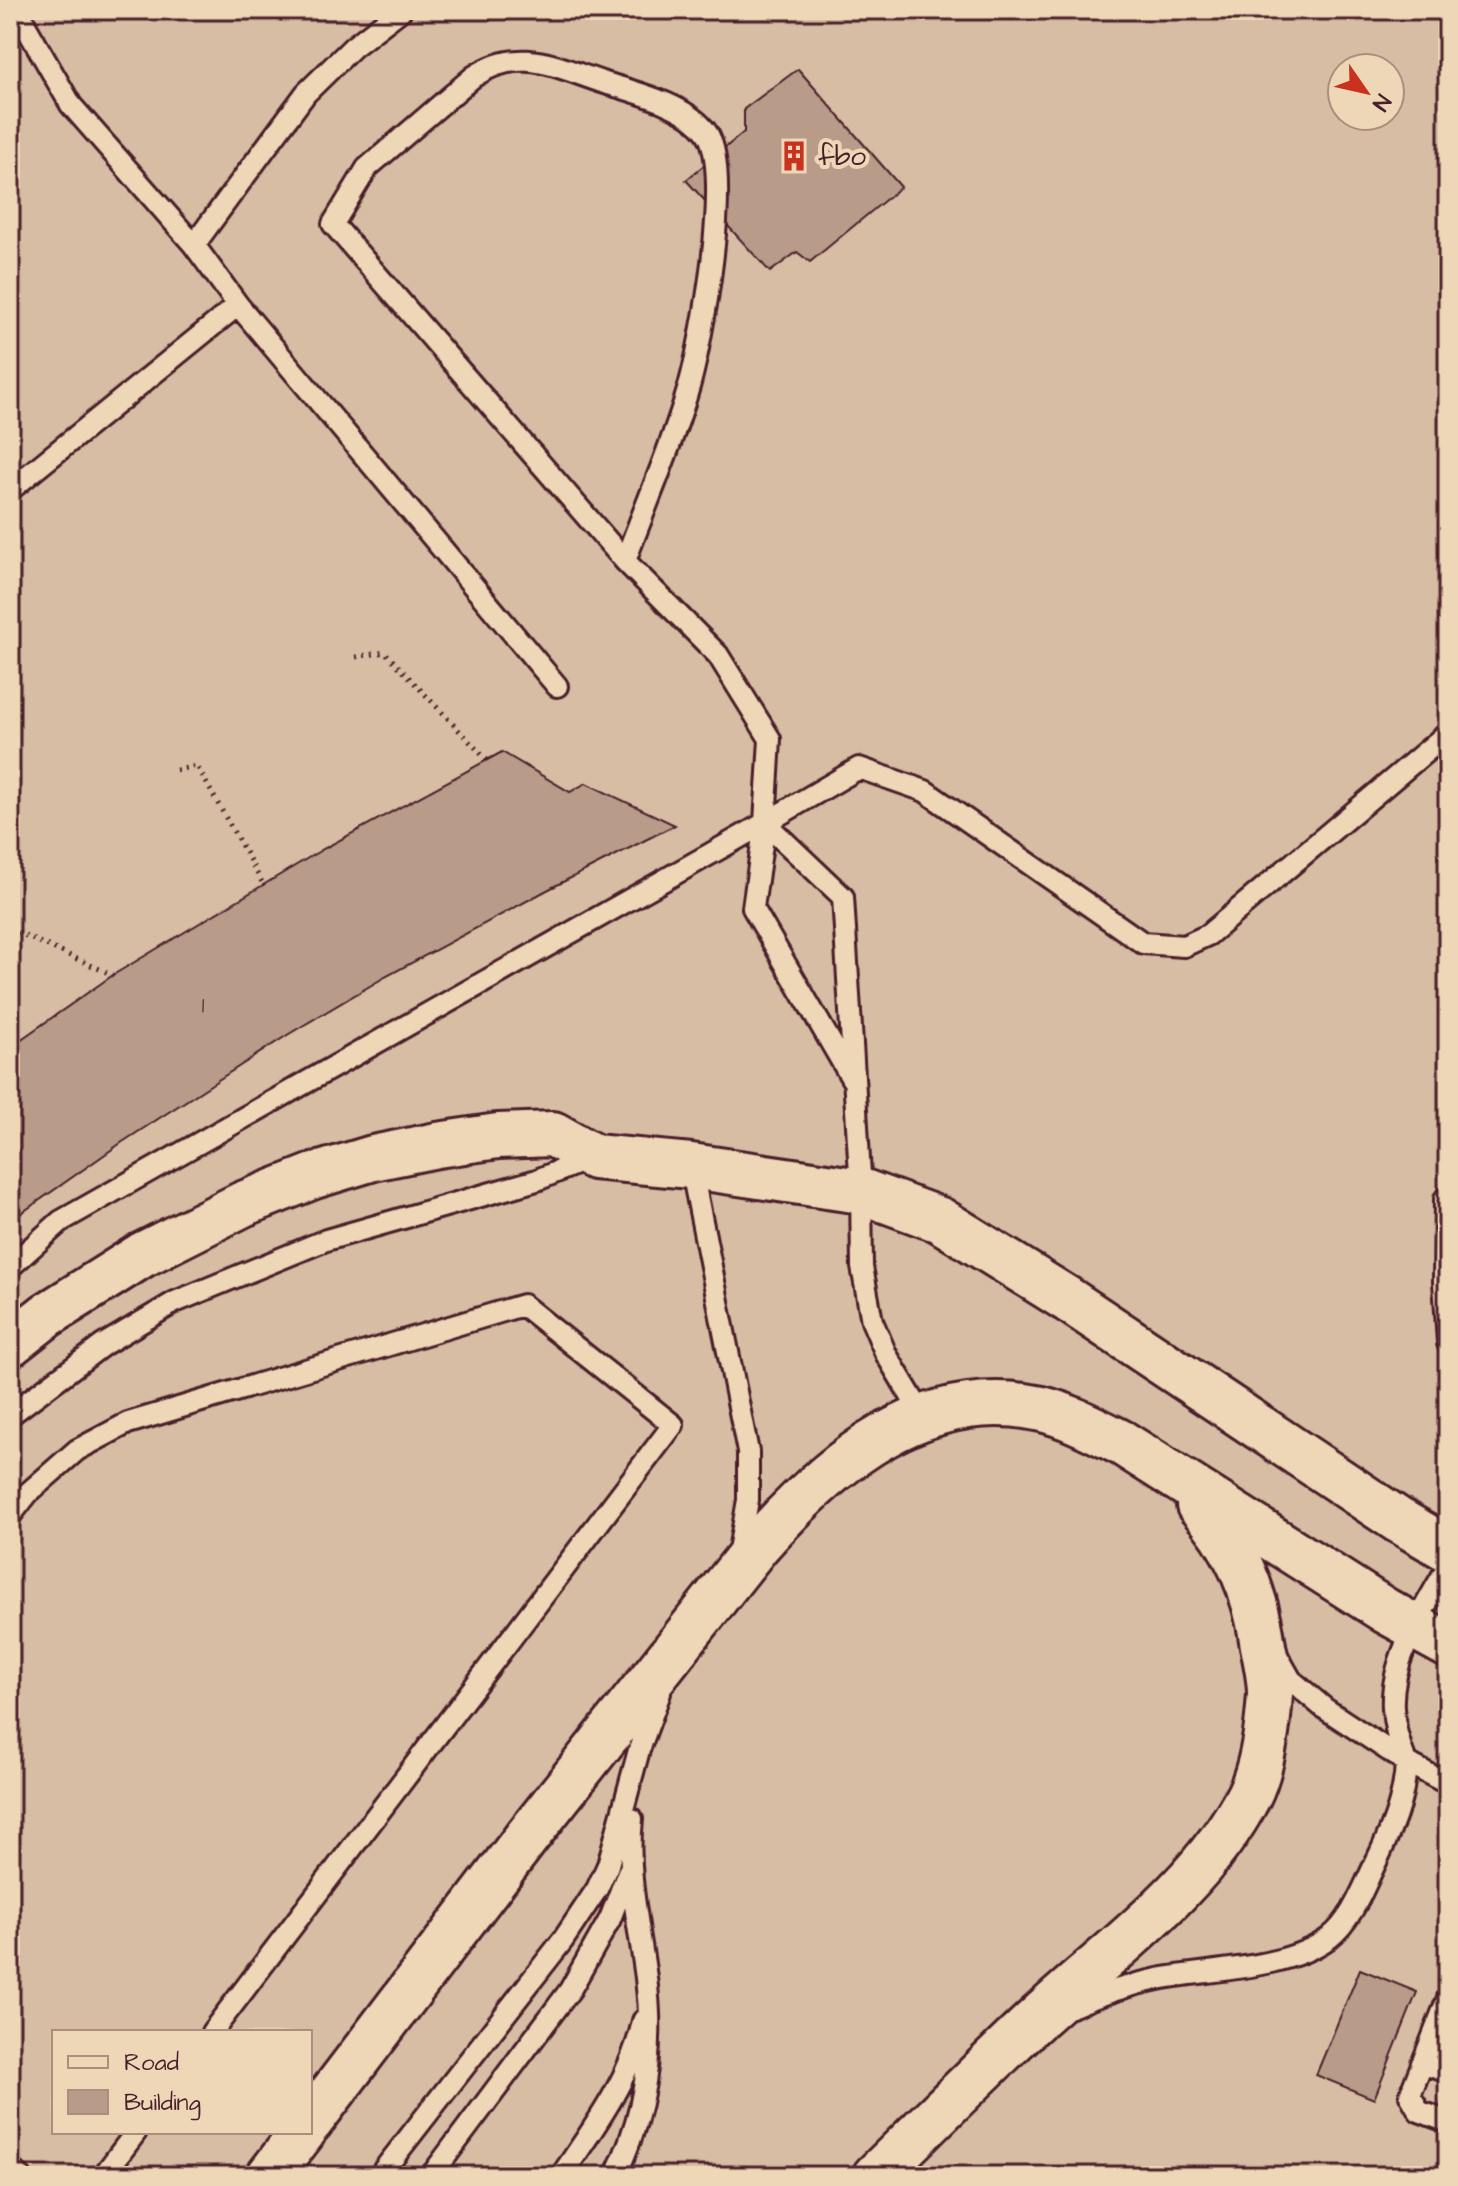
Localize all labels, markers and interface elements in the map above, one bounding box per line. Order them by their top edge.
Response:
north arrow [1326,52,1406,132]
text: N [1365,88,1398,117]
place label: fbo [818,137,866,176]
building icon: fbo [777,139,811,173]
house number: 1 [201,989,205,1023]
legend [52,2030,312,2134]
text: Road [124,2046,179,2080]
text: Building [124,2086,201,2121]

